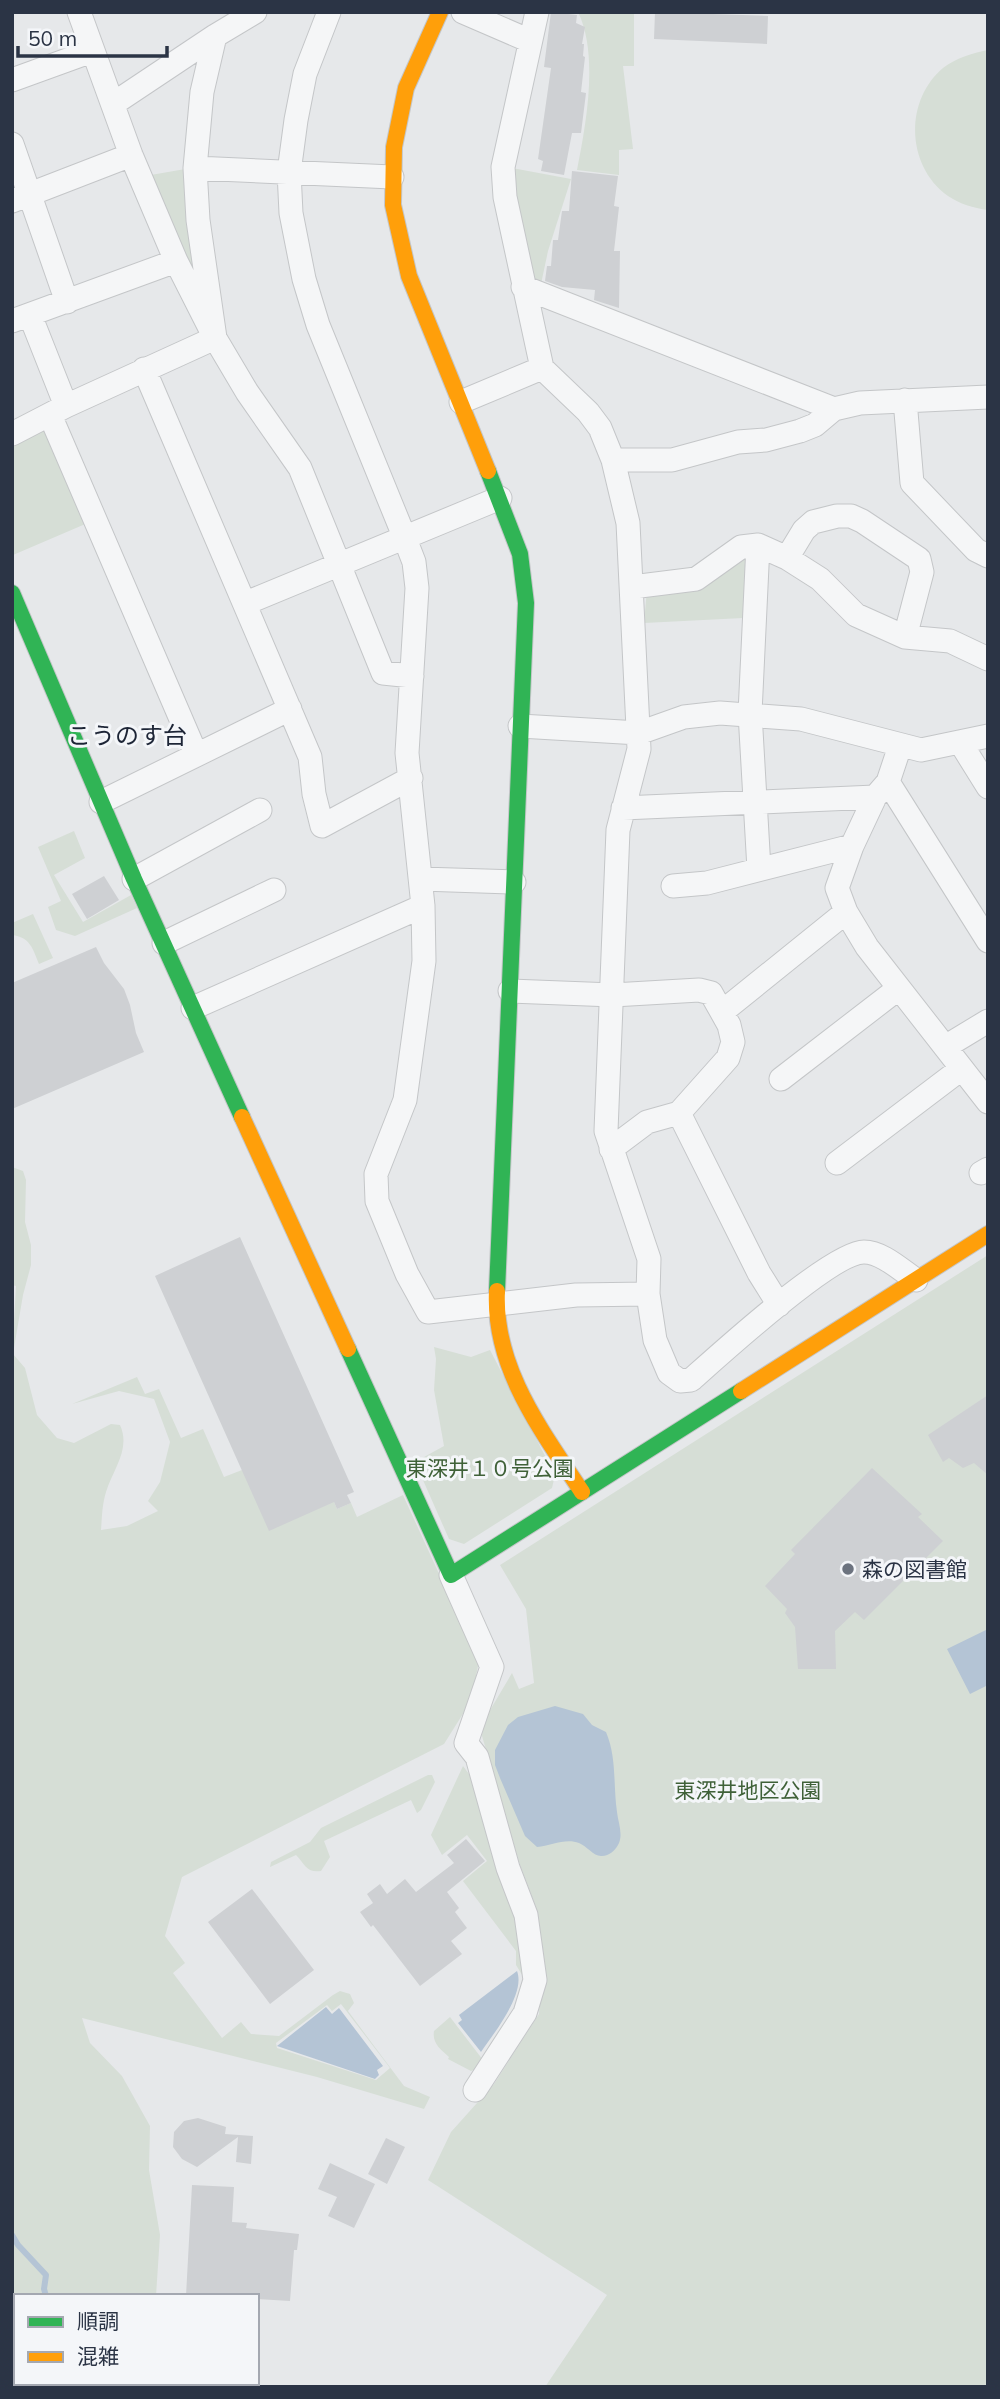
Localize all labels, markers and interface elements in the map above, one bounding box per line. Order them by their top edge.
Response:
scale bar [18,14,166,58]
text: 50 m [28,25,77,51]
district label: こうのす台 [67,720,187,750]
park label: 東深井１０号公園 [406,1455,574,1481]
place label: 森の図書館 [862,1556,967,1582]
marker: 森の図書館 [840,1561,856,1577]
park label: 東深井地区公園 [675,1777,822,1803]
legend [14,2294,259,2385]
text: 順調 [77,2308,119,2334]
text: 混雑 [77,2343,119,2369]

